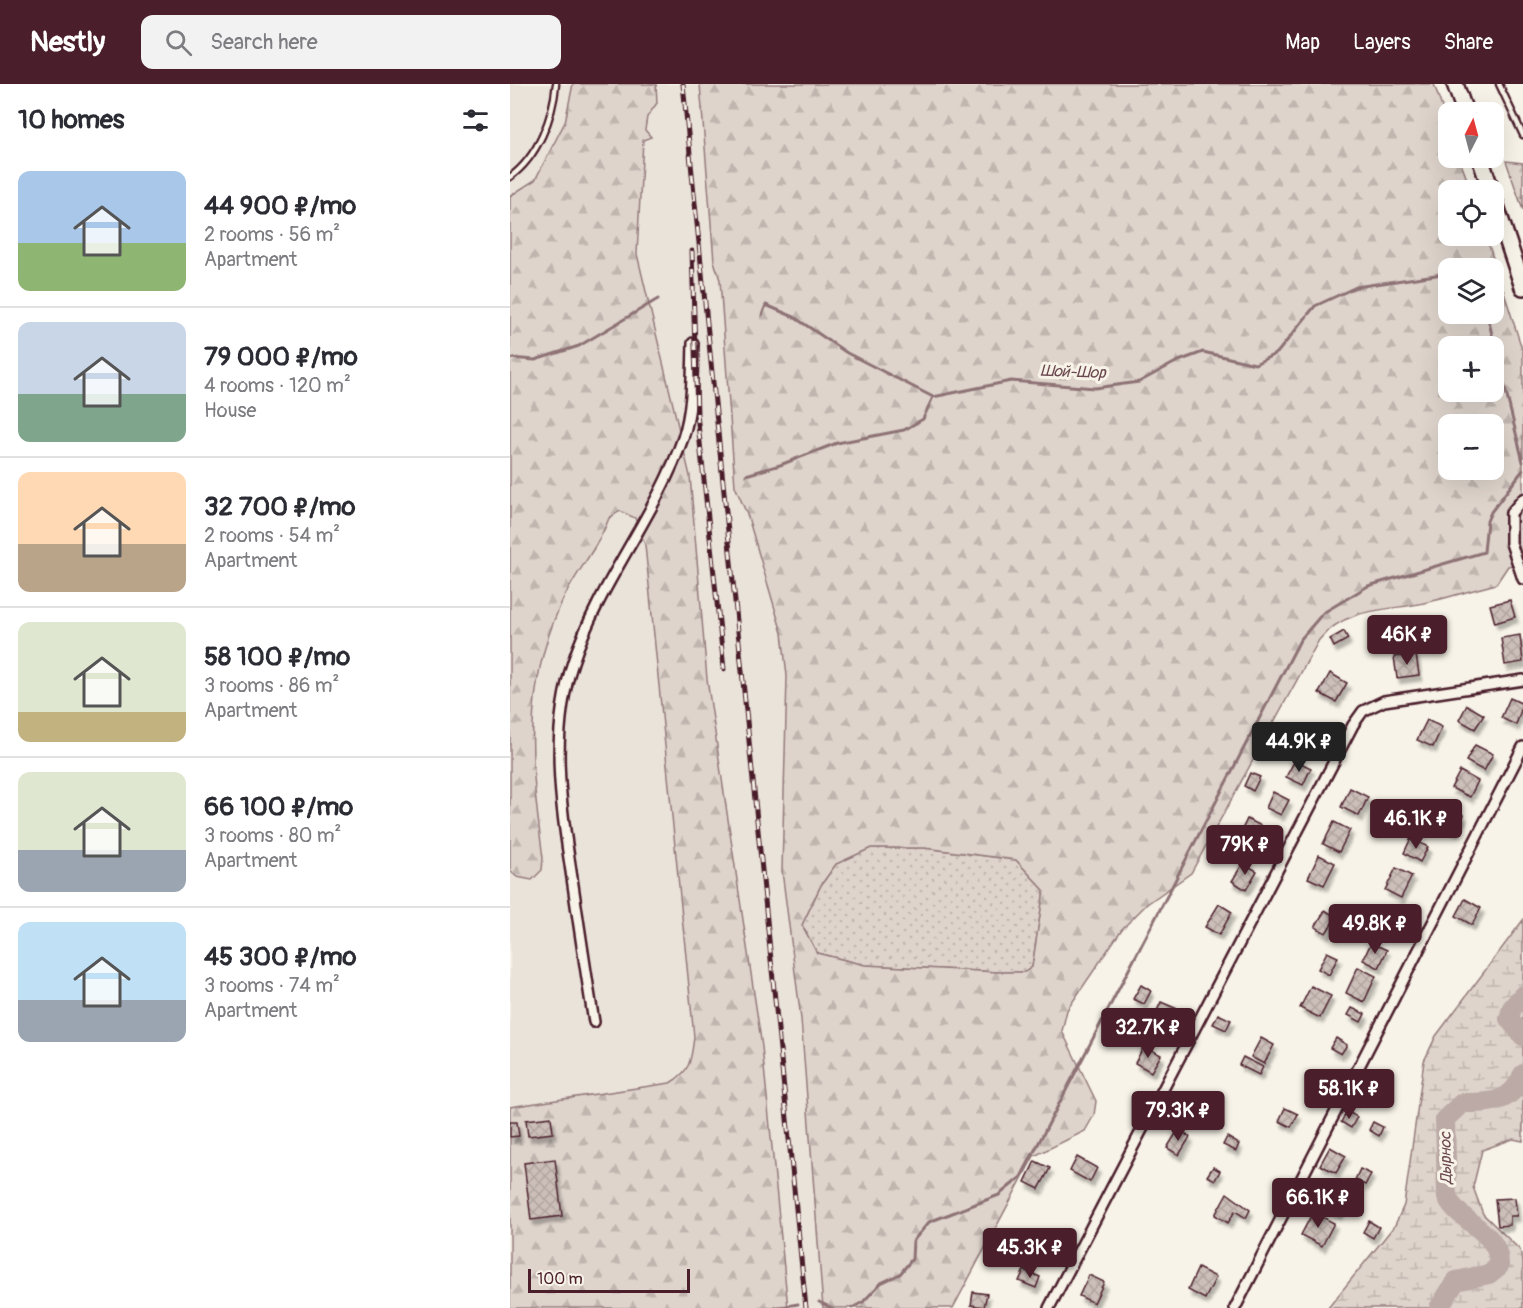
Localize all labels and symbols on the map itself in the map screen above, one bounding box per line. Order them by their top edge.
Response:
north arrow [1438,102,1504,168]
water label: Шой-Шор [1040,361,1107,383]
pin: 46K ₽ [1365,615,1449,666]
pin: 44.9K ₽ [1244,722,1354,773]
pin: 46.1K ₽ [1361,799,1471,850]
pin: 79K ₽ [1203,825,1287,876]
pin: 49.8K ₽ [1320,904,1430,955]
pin: 32.7K ₽ [1093,1008,1203,1059]
pin: 58.1K ₽ [1294,1069,1404,1120]
pin: 79.3K ₽ [1123,1091,1233,1142]
water label: Дырнос [1436,1131,1456,1185]
pin: 66.1K ₽ [1263,1178,1373,1229]
pin: 45.3K ₽ [975,1228,1085,1279]
scale bar [528,1266,690,1294]

